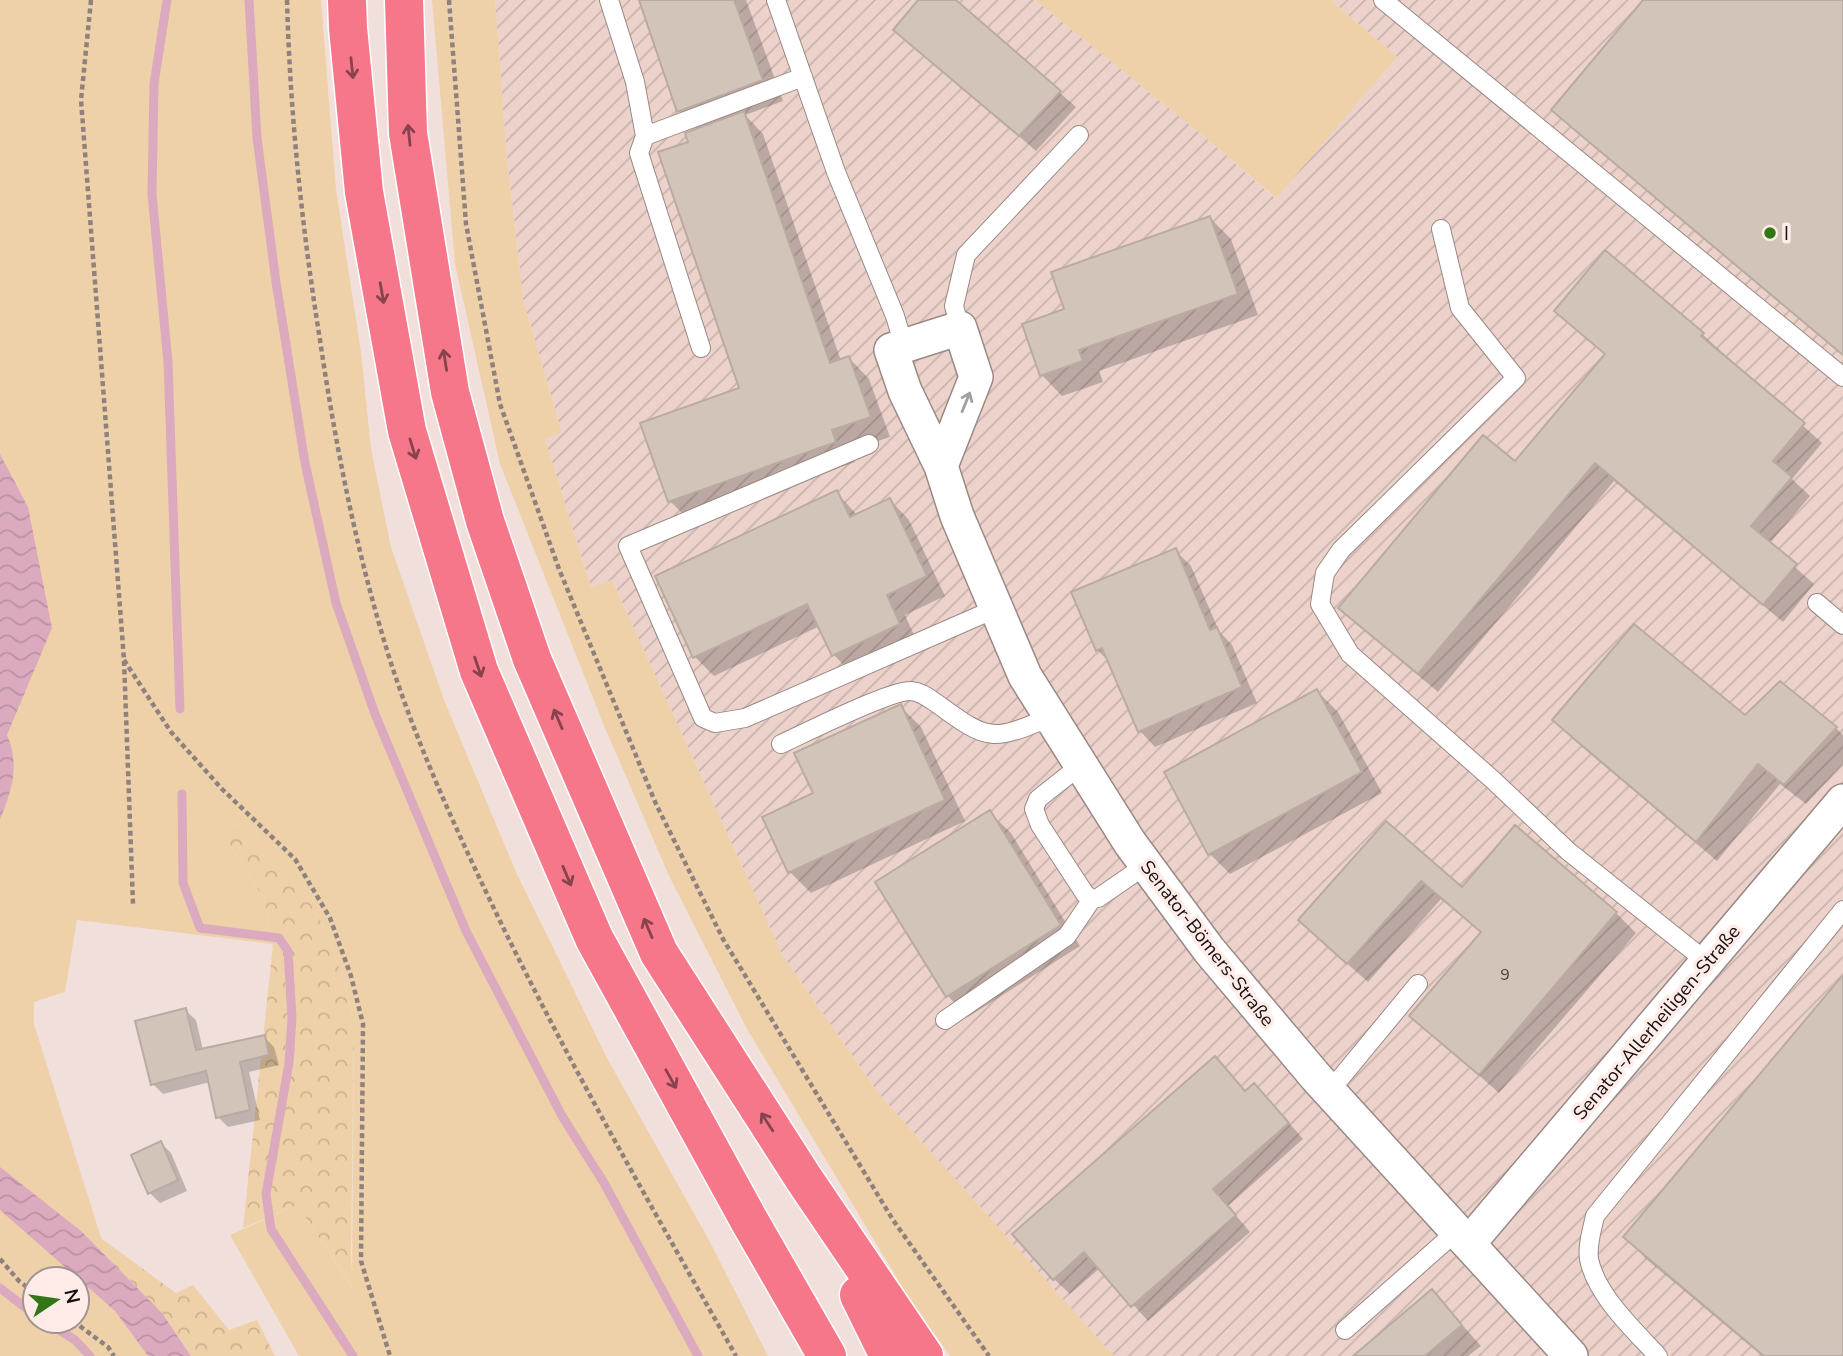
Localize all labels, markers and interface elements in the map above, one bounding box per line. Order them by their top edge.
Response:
one-way arrow [346,56,359,79]
one-way arrow [403,124,416,147]
place label: I [1784,221,1789,247]
marker: I [1762,225,1778,241]
one-way arrow [376,281,390,304]
one-way arrow [438,349,451,372]
one-way arrow [960,392,973,413]
one-way arrow [407,438,420,460]
one-way arrow [472,656,485,678]
one-way arrow [551,709,564,731]
street label: Senator-Bömers-Straße [1134,855,1280,1032]
one-way arrow [561,865,574,887]
one-way arrow [641,918,654,939]
street label: Senator-Allerheiligen-Straße [1567,919,1746,1126]
house number: 9 [1500,964,1510,986]
one-way arrow [664,1068,678,1088]
one-way arrow [760,1112,774,1132]
north arrow [21,1265,91,1335]
text: N [57,1287,86,1306]

